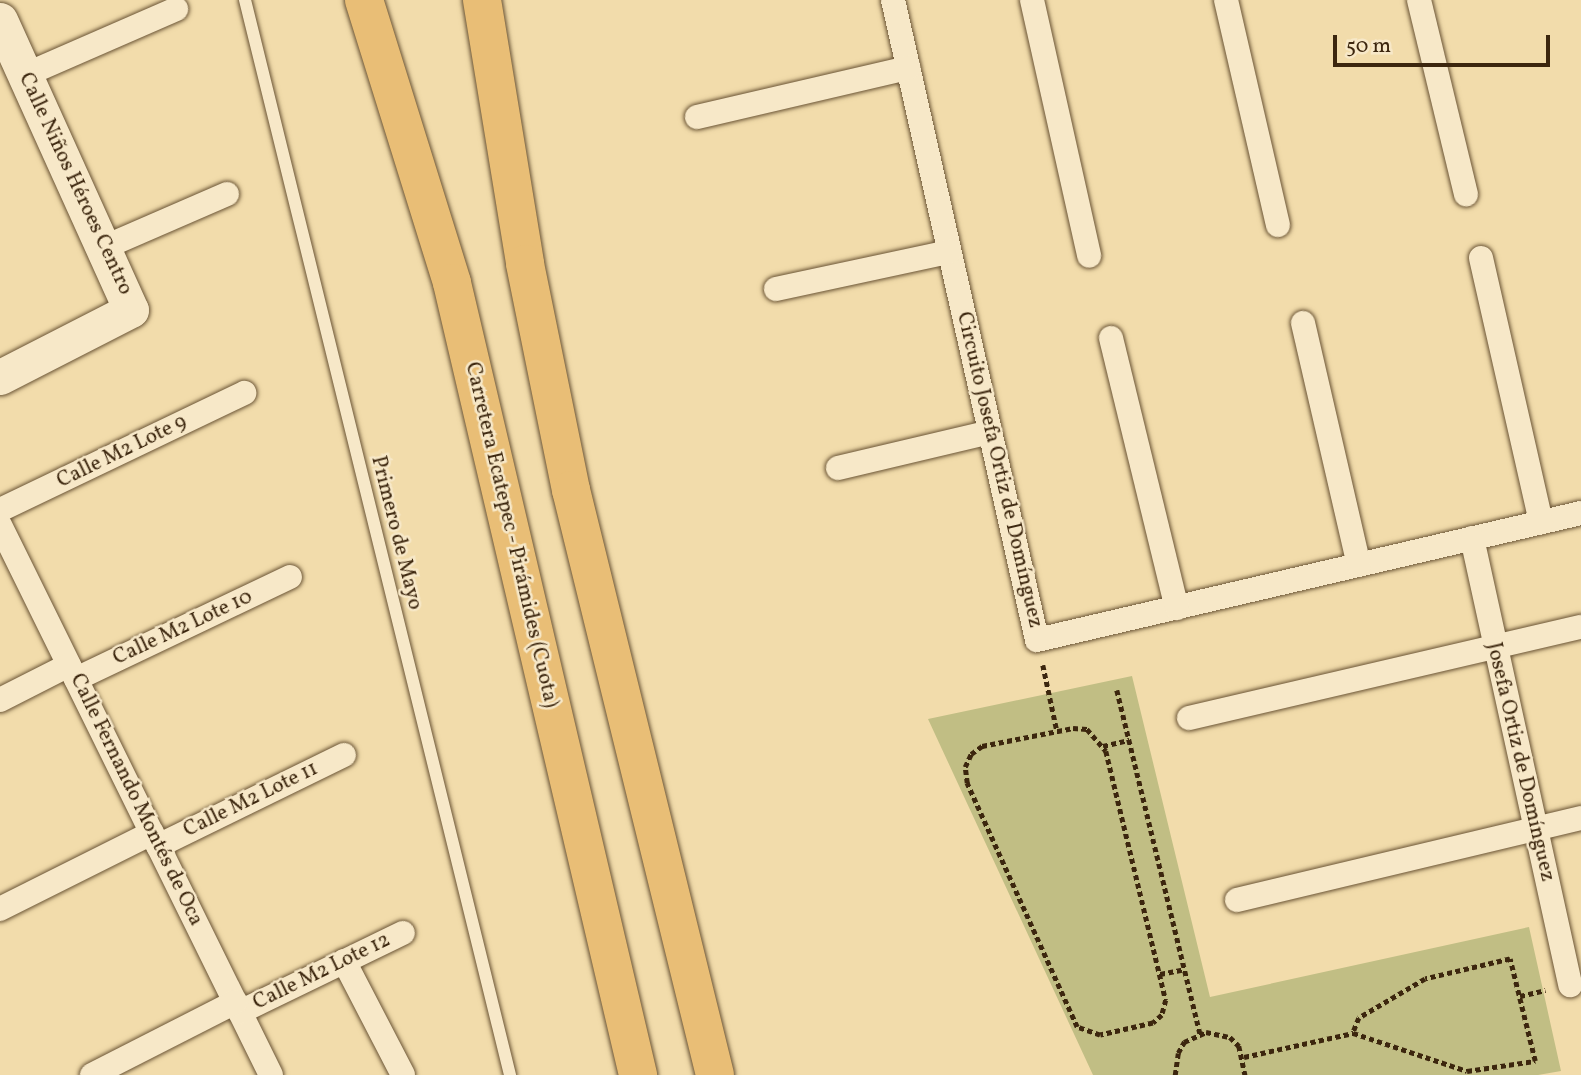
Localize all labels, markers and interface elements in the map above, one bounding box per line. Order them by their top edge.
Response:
scale bar [1336,21,1553,65]
text: 50 m [1346,32,1391,61]
street label: Calle Niños Héroes Centro [12,69,138,299]
street label: Circuito Josefa Ortiz de Domínguez [950,310,1048,630]
street label: Carretera Ecatepec - Pirámides (Cuota) [459,359,563,711]
street label: Calle M2 Lote 9 [53,410,191,494]
street label: Primero de Mayo [365,453,427,613]
street label: Calle M2 Lote 10 [109,585,257,671]
street label: Josefa Ortiz de Domínguez [1480,640,1560,884]
street label: Calle Fernando Montés de Oca [64,670,208,930]
street label: Calle M2 Lote 11 [180,757,322,843]
street label: Calle M2 Lote 12 [249,928,395,1016]

